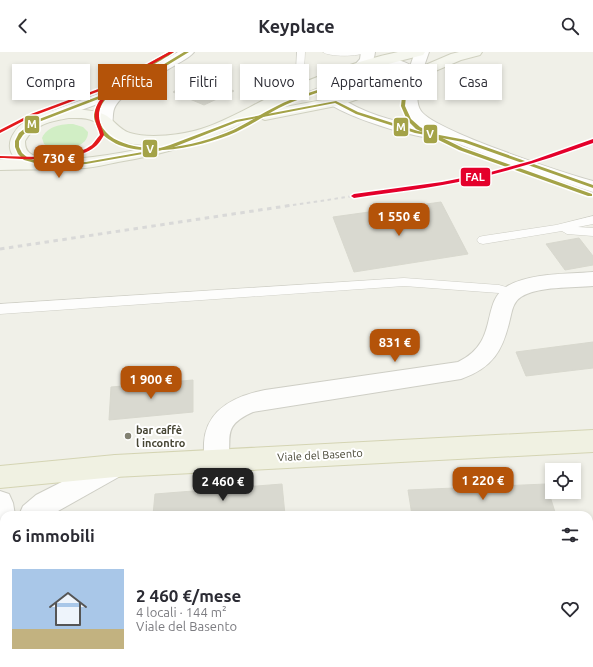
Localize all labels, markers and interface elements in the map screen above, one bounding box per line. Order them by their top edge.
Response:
icon: back [12,15,34,37]
icon: search [559,15,581,37]
text: Keyplace [258,16,335,36]
chip: Compra [12,64,90,100]
chip: Affitta [98,64,167,100]
chip: Filtri [175,64,232,100]
chip: Nuovo [240,64,309,100]
chip: Appartamento [317,64,437,100]
chip: Casa [445,64,502,100]
line badge: M [24,115,40,134]
line badge: M [393,117,409,137]
text: M [27,118,37,130]
text: M [396,121,406,133]
line badge: V [423,124,438,144]
text: V [426,128,434,140]
line badge: V [142,139,158,158]
text: V [146,143,154,155]
pin: 730 € [31,145,87,179]
text: 730 € [43,151,75,165]
line badge: FAL [460,167,491,187]
text: FAL [465,171,485,183]
pin: 1 550 € [362,203,436,237]
text: 1 550 € [378,209,420,223]
pin: 831 € [367,329,423,363]
text: 831 € [379,335,411,349]
pin: 1 900 € [114,366,188,400]
text: 1 900 € [130,372,172,386]
place label: bar caffè l incontro [136,424,186,449]
marker: bar caffè l incontro [123,431,133,441]
street label: Viale del Basento [277,447,363,463]
map controls [545,463,581,499]
button: locate [545,463,581,499]
pin: 1 220 € [446,467,520,501]
pin: 2 460 € [186,468,260,502]
text: 1 220 € [462,473,504,487]
text: 2 460 € [202,474,244,488]
icon: filters [559,524,581,546]
text: 6 immobili [12,526,95,545]
icon: home [44,585,92,633]
text: 2 460 €/mese [136,586,241,605]
icon: heart [559,598,581,620]
text: 4 locali · 144 m² [136,605,227,619]
text: Viale del Basento [136,619,237,633]

